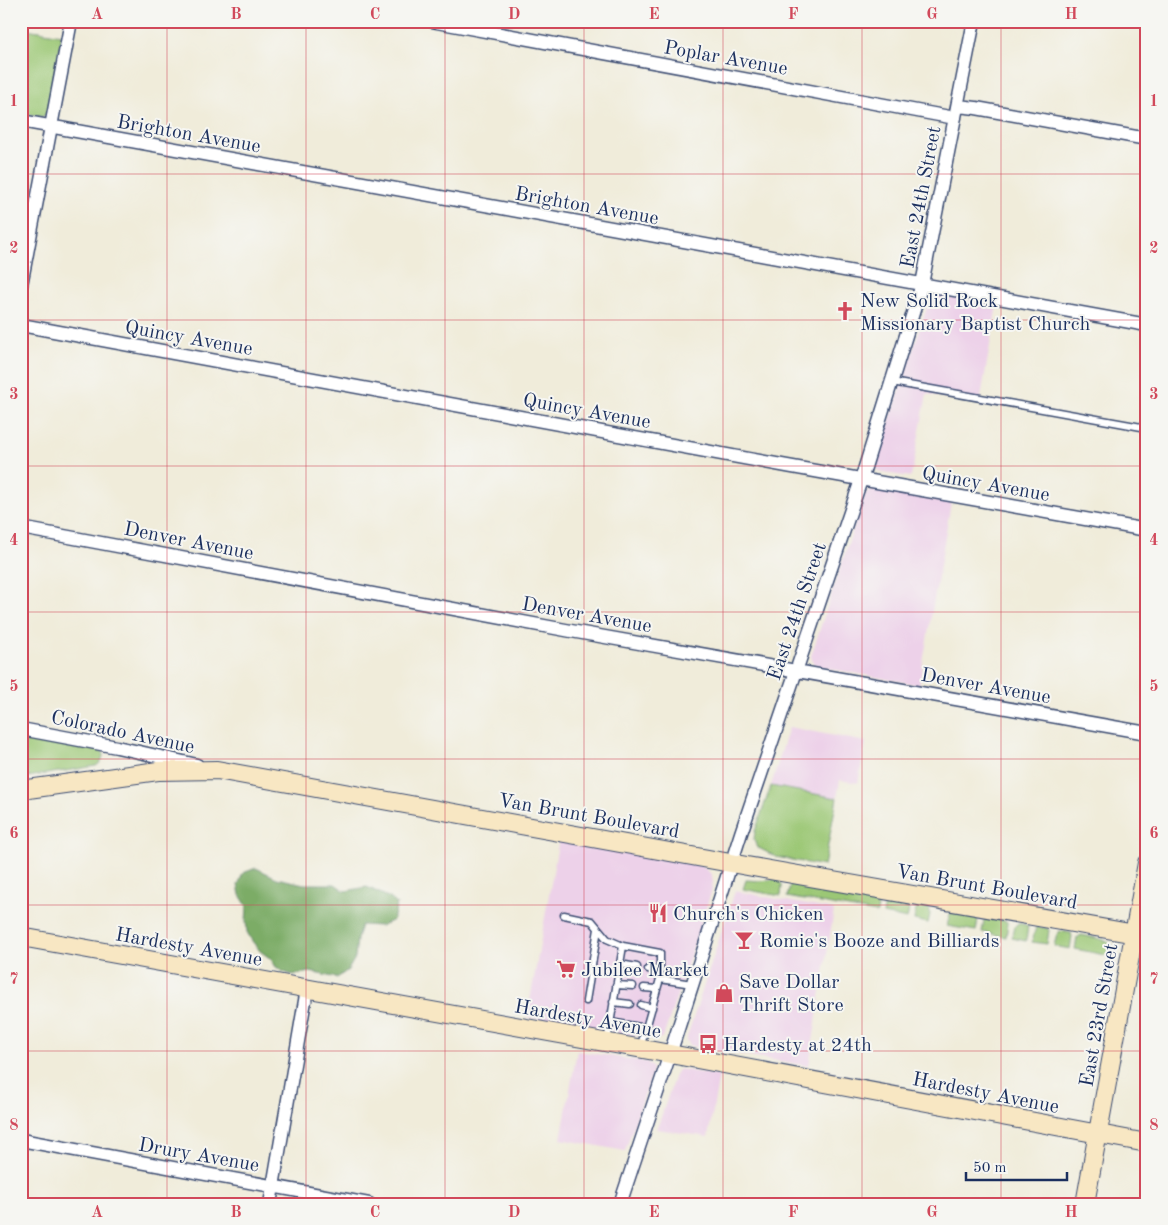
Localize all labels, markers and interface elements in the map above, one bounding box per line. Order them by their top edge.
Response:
text: A [91,7,103,23]
text: B [230,7,242,23]
text: C [370,7,380,23]
text: D [508,7,520,23]
text: E [648,7,660,23]
text: F [788,7,799,23]
text: G [926,7,938,23]
text: H [1064,7,1078,23]
street label: Poplar Avenue [662,38,789,80]
text: 1 [9,94,19,110]
text: 1 [1149,94,1159,110]
street label: Brighton Avenue [115,112,262,157]
street label: East 24th Street [898,124,946,270]
street label: Brighton Avenue [513,184,660,229]
text: 2 [9,241,19,257]
text: 2 [1149,241,1159,257]
place label: New Solid Rock Missionary Baptist Church [860,292,1091,335]
church icon: New Solid Rock Missionary Baptist Church [834,300,856,322]
street label: Quincy Avenue [123,318,254,360]
text: 3 [9,387,19,403]
text: 3 [1149,387,1159,403]
street label: Quincy Avenue [521,391,652,433]
street label: Quincy Avenue [920,464,1051,506]
street label: Denver Avenue [122,520,255,564]
text: 4 [9,533,19,549]
text: 4 [1149,533,1159,549]
street label: East 24th Street [765,540,831,683]
street label: Denver Avenue [520,595,653,637]
street label: Denver Avenue [919,666,1052,708]
text: 5 [9,679,19,695]
text: 5 [1149,679,1159,695]
street label: Colorado Avenue [49,708,196,758]
street label: Van Brunt Boulevard [496,791,681,843]
text: 6 [9,826,19,842]
text: 6 [1149,826,1159,842]
street label: Van Brunt Boulevard [894,862,1079,914]
restaurant icon: Church's Chicken [647,902,669,924]
place label: Church's Chicken [673,905,824,925]
street label: Hardesty Avenue [114,925,264,971]
bar icon: Romie's Booze and Billiards [733,929,755,951]
place label: Romie's Booze and Billiards [759,932,999,952]
street label: East 23rd Street [1077,942,1122,1089]
supermarket icon: Jubilee Market [555,958,577,980]
place label: Jubilee Market [581,961,709,981]
text: 7 [9,972,19,988]
text: 7 [1149,972,1159,988]
place label: Save Dollar Thrift Store [739,973,844,1016]
shop icon: Save Dollar Thrift Store [713,982,735,1004]
street label: Hardesty Avenue [513,997,663,1043]
bus stop icon: Hardesty at 24th [697,1033,719,1055]
place label: Hardesty at 24th [723,1036,872,1056]
street label: Hardesty Avenue [911,1070,1061,1118]
text: 8 [9,1118,19,1134]
text: 8 [1149,1118,1159,1134]
street label: Drury Avenue [137,1135,261,1176]
scale bar [966,1150,1067,1182]
text: 50 m [973,1161,1007,1176]
text: A [91,1205,103,1221]
text: B [230,1205,242,1221]
text: C [370,1205,380,1221]
text: D [508,1205,520,1221]
text: E [648,1205,660,1221]
text: F [788,1205,799,1221]
text: G [926,1205,938,1221]
text: H [1064,1205,1078,1221]

